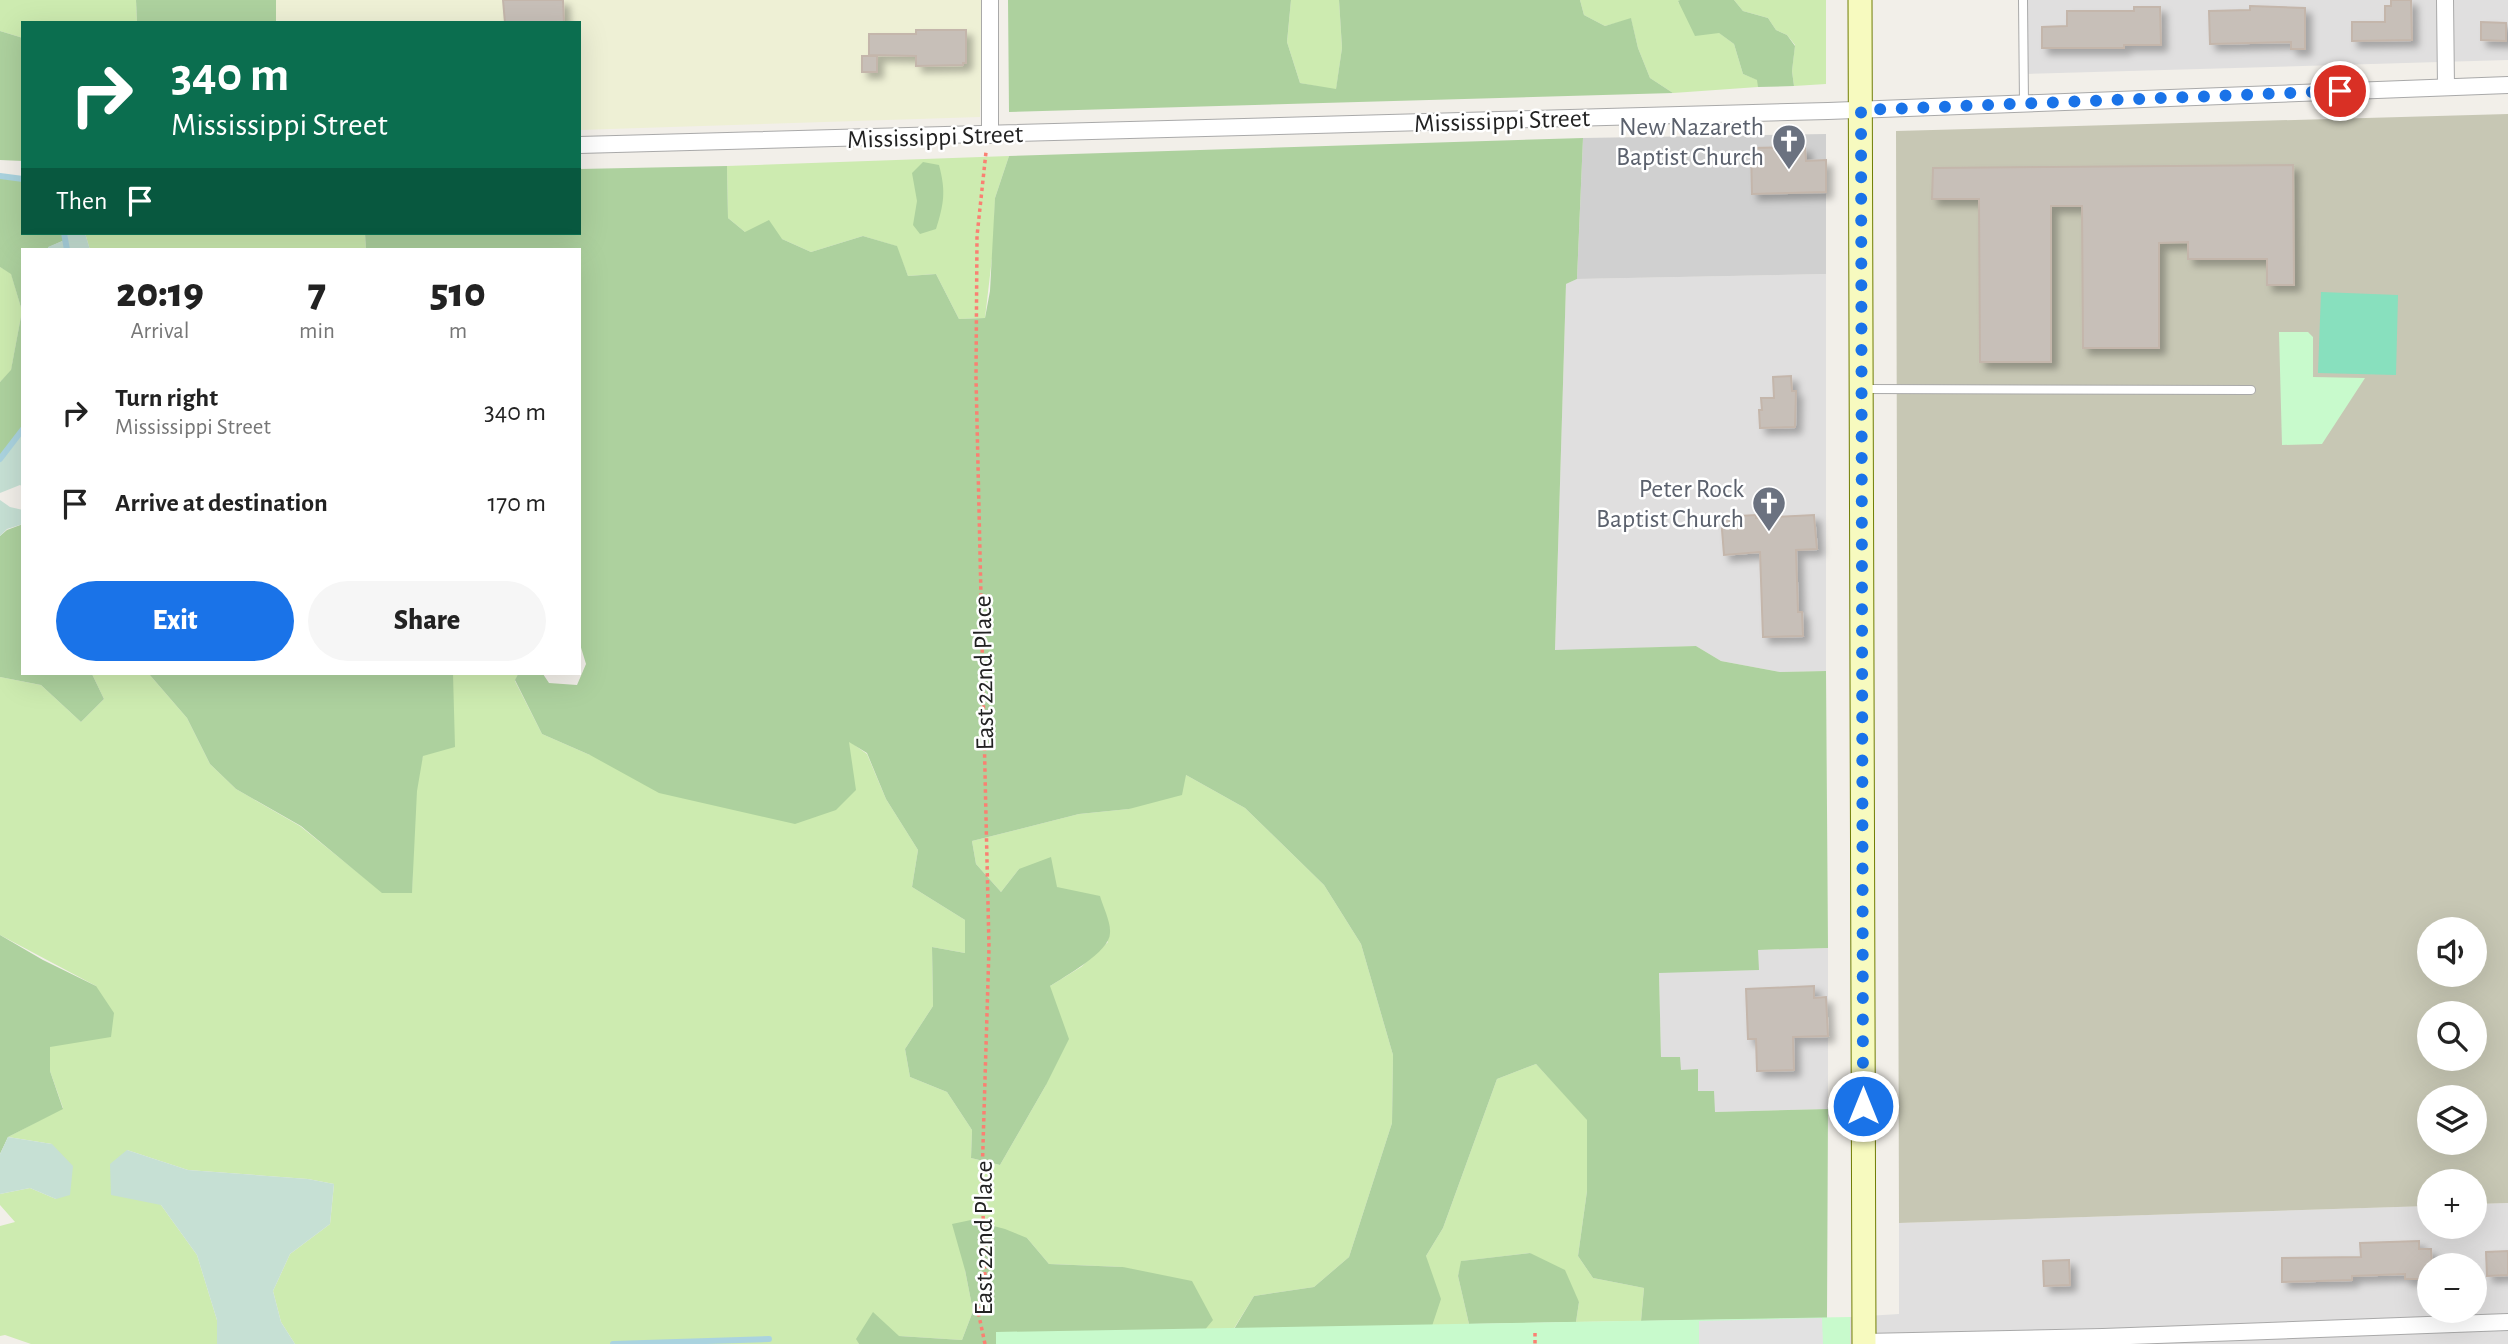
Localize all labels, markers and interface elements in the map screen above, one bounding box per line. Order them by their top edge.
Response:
icon: right [56,49,147,140]
text: 340 m [171,51,289,100]
pin [2310,61,2370,121]
icon: arrive [2321,72,2359,110]
street label: Mississippi Street [1414,105,1590,137]
text: Mississippi Street [171,109,388,141]
place label: New Nazareth Baptist Church [1616,114,1764,170]
street label: Mississippi Street [847,121,1023,153]
church icon: New Nazareth Baptist Church [1770,122,1808,171]
icon: arrive [121,182,159,220]
text: Then [56,188,107,214]
text: 20:19 [116,272,204,314]
text: 7 [308,272,326,314]
text: 510 [430,272,486,314]
text: Arrival [130,320,190,343]
text: min [299,320,335,343]
text: m [449,320,467,343]
text: Turn right [115,385,218,411]
icon: right [56,394,94,432]
text: 340 m [484,399,546,425]
text: Mississippi Street [115,416,271,439]
place label: Peter Rock Baptist Church [1596,476,1744,532]
church icon: Peter Rock Baptist Church [1750,484,1788,533]
icon: arrive [56,485,94,523]
text: Arrive at destination [115,490,328,516]
text: 170 m [487,490,546,516]
button: Exit [56,581,294,661]
button: Share [308,581,546,661]
street label: East 22nd Place [970,595,998,751]
map controls [2417,917,2487,1323]
button: sound [2417,917,2487,987]
button: search [2417,1001,2487,1071]
position arrow [1826,1069,1900,1143]
button: layers [2417,1085,2487,1155]
street label: East 22nd Place [971,1161,997,1316]
button: + [2417,1169,2487,1239]
button: − [2417,1253,2487,1323]

